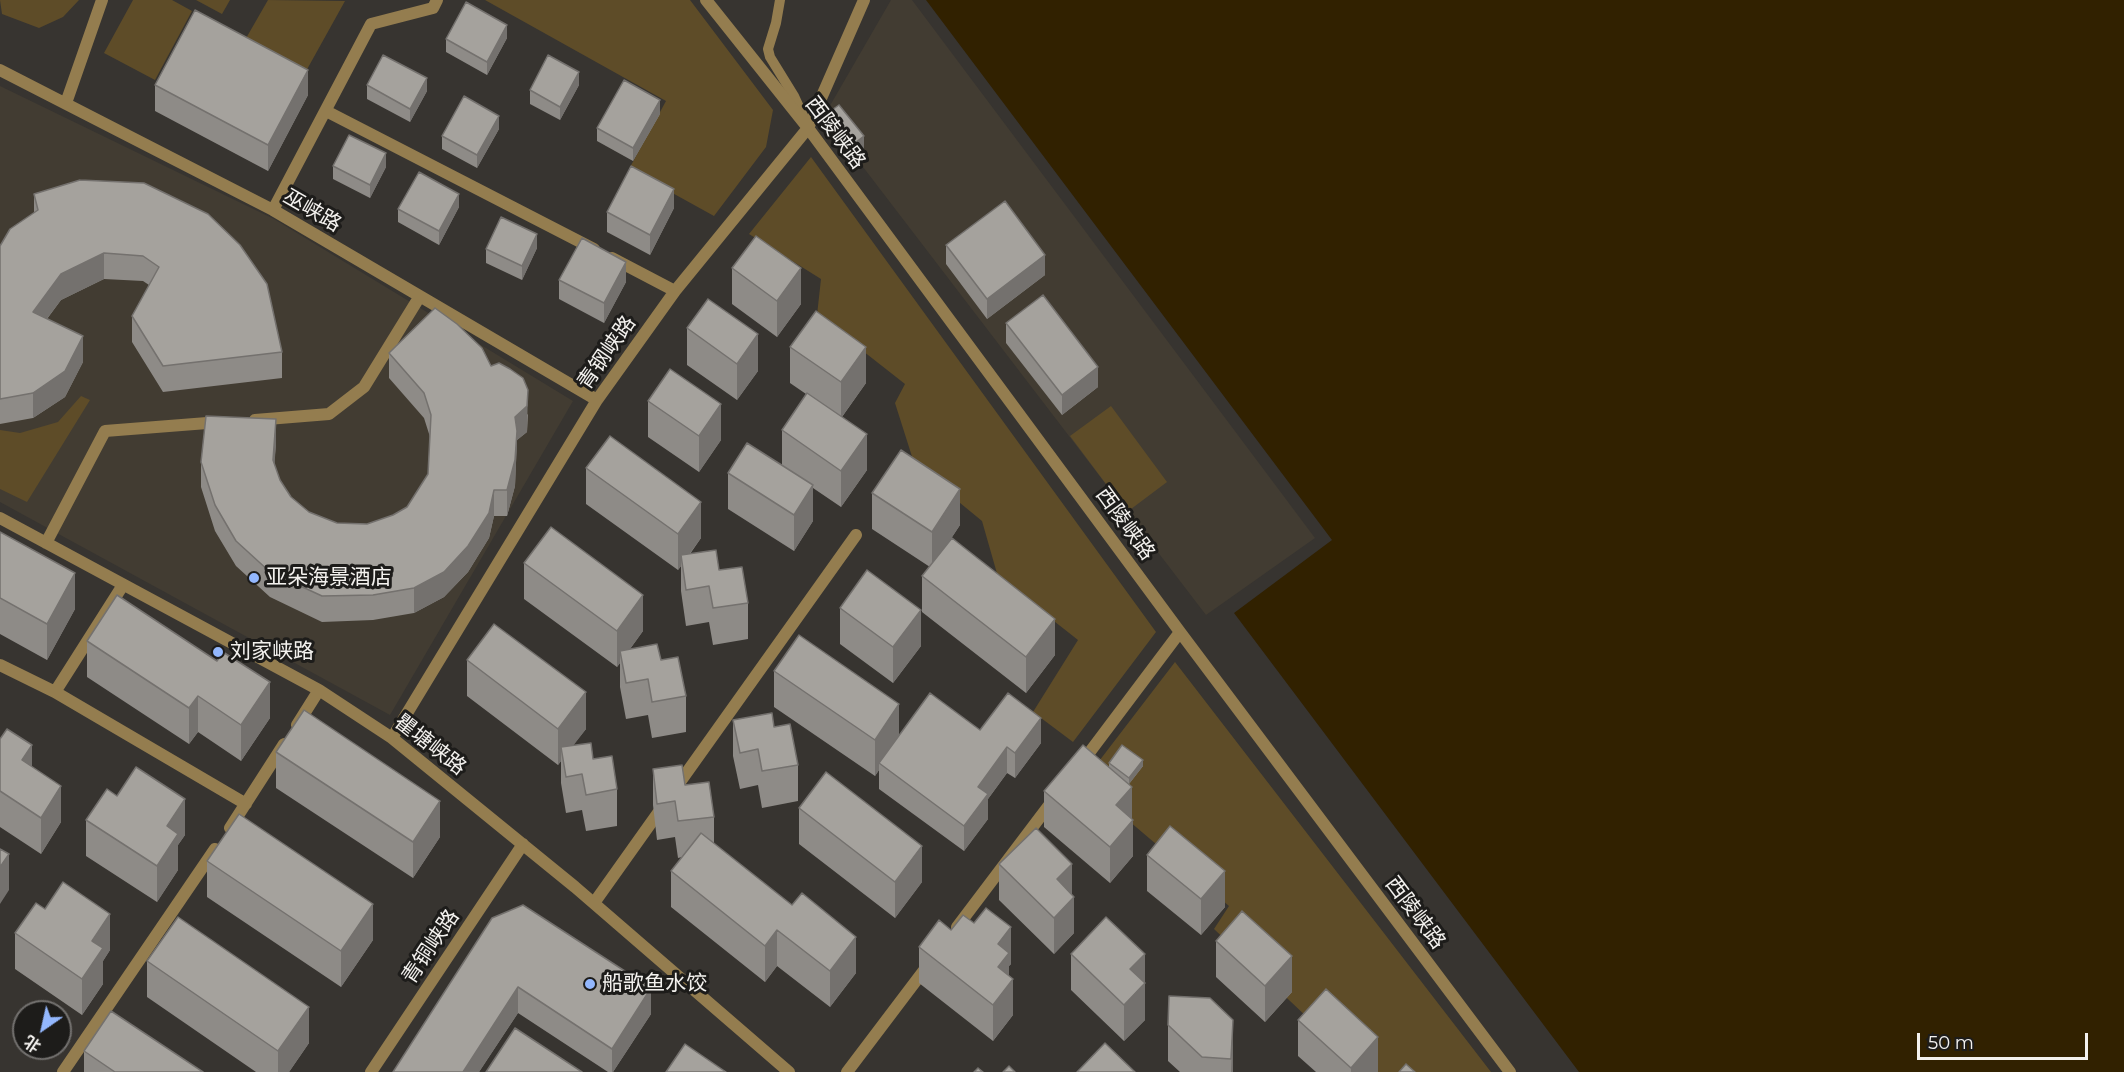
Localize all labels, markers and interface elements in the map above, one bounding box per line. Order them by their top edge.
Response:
street label: 西陵峡路 [800,92,870,174]
street label: 巫峡路 [278,184,346,238]
street label: 青钢峡路 [573,311,641,395]
street label: 西陵峡路 [1090,483,1160,565]
place label: 亚朵海景酒店 [266,565,392,591]
marker: 亚朵海景酒店 [247,571,261,585]
place label: 刘家峡路 [230,639,314,665]
marker: 刘家峡路 [211,645,225,659]
street label: 瞿塘峡路 [389,709,471,781]
street label: 西陵峡路 [1380,872,1450,954]
street label: 青铜峡路 [397,905,465,989]
place label: 船歌鱼水饺 [602,971,707,997]
marker: 船歌鱼水饺 [583,977,597,991]
north arrow [12,1000,72,1060]
scale bar [1920,1021,2091,1059]
text: 北 [21,1031,45,1056]
text: 50 m [1928,1032,1974,1054]

